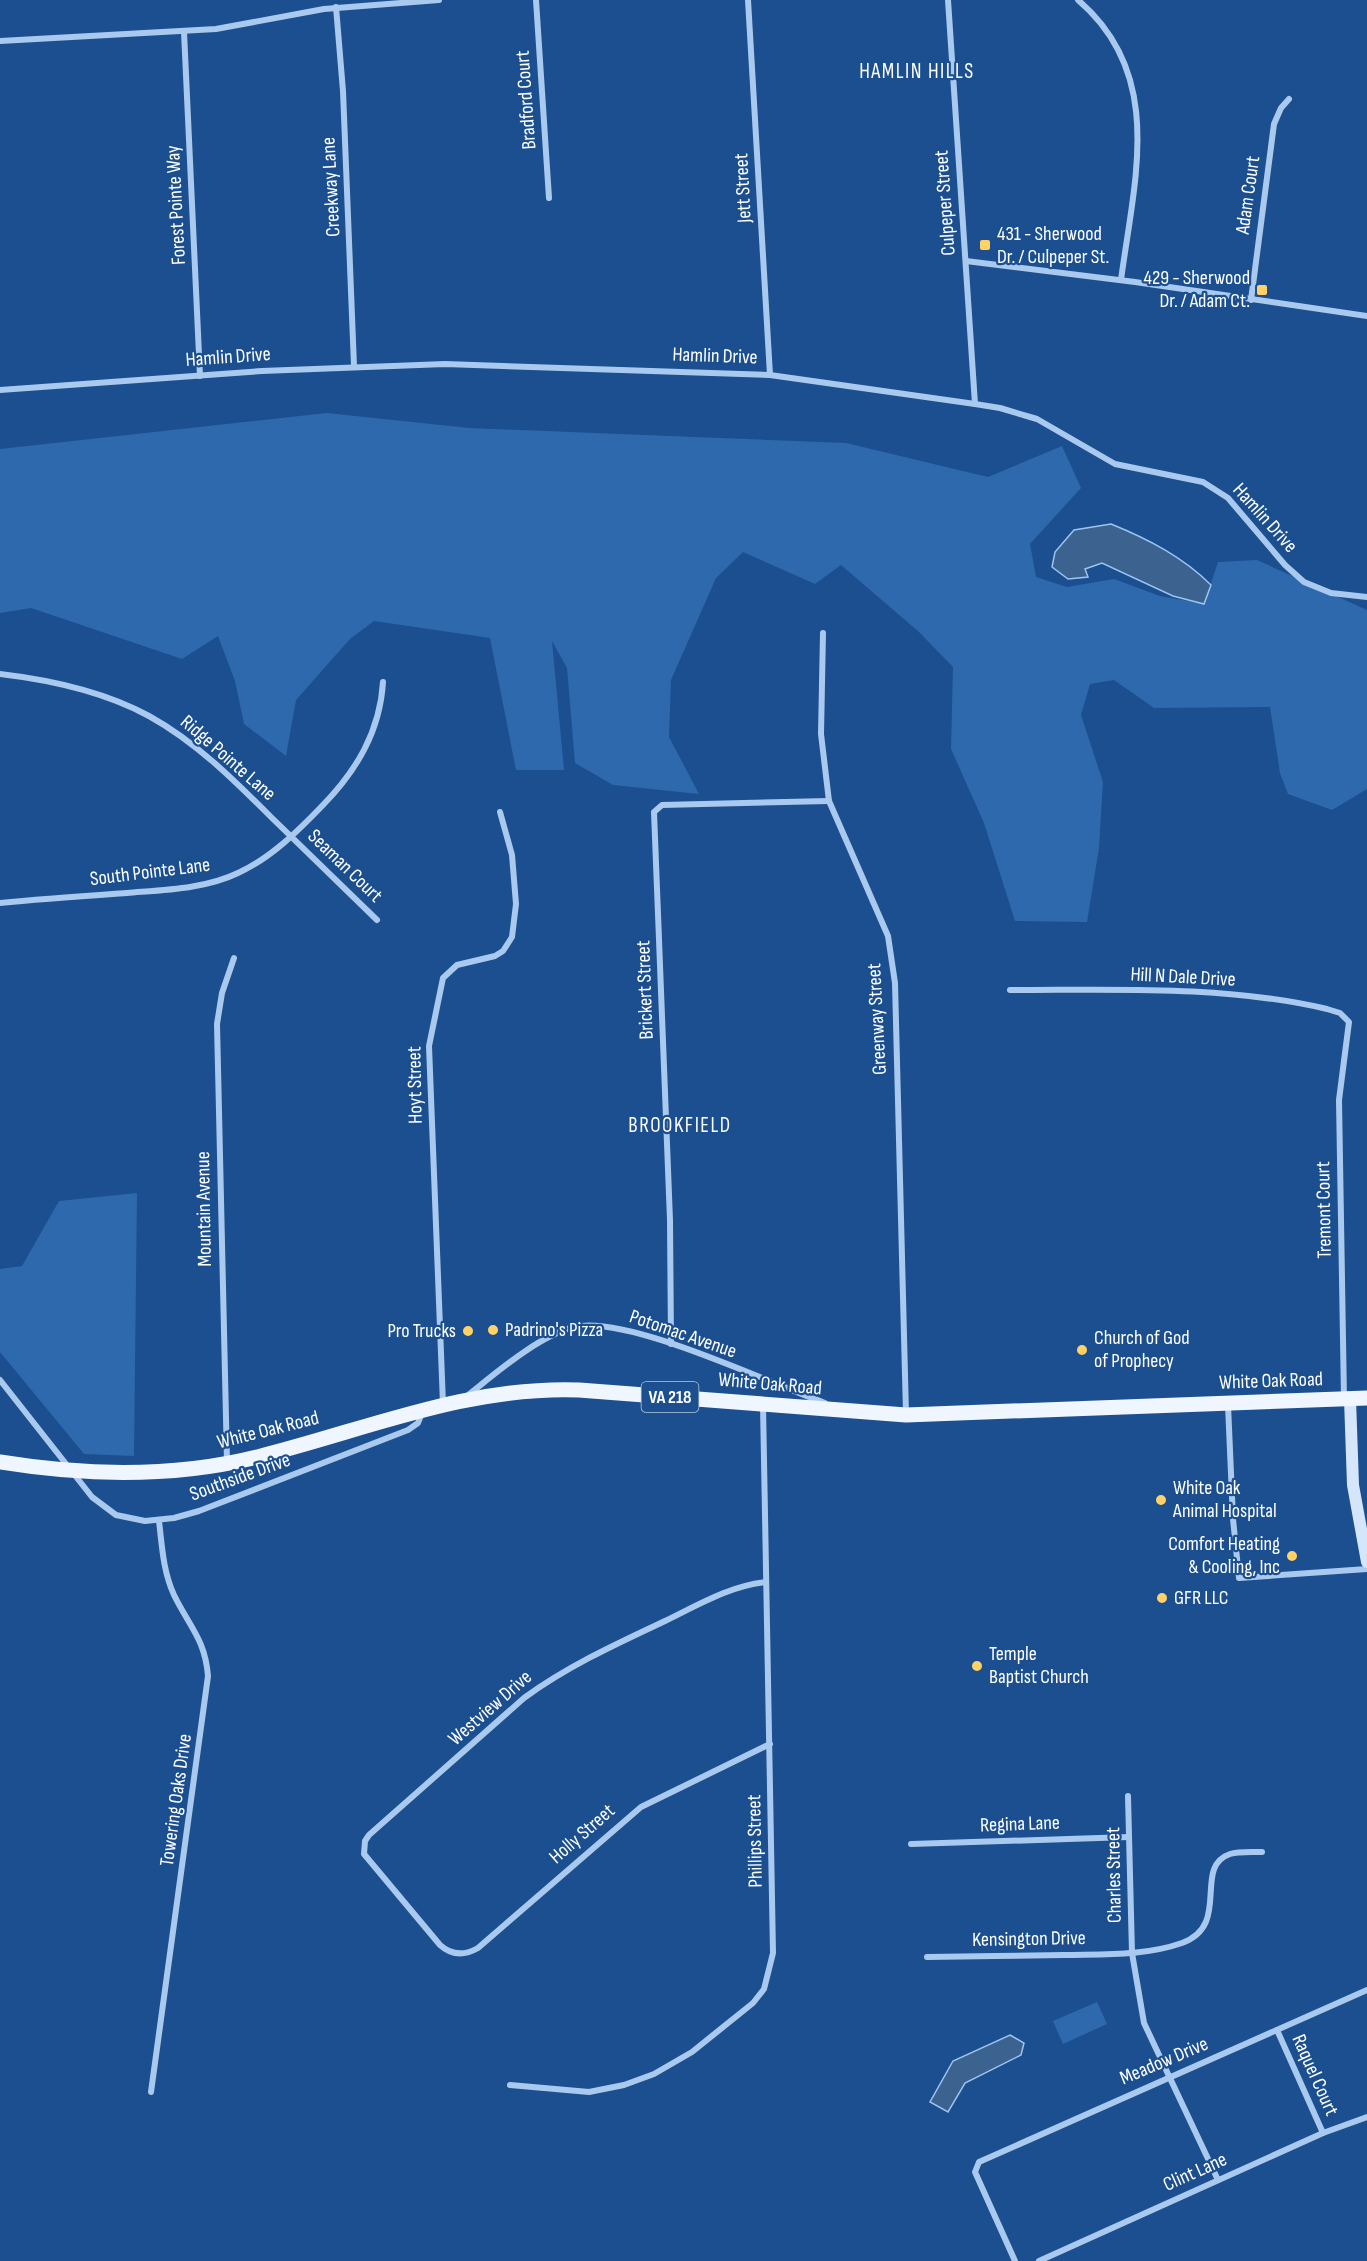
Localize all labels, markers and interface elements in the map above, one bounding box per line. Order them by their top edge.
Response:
street label: Bradford Court [511,50,541,150]
district label: HAMLIN HILLS [859,59,975,84]
street label: Creekway Lane [316,136,346,238]
street label: Forest Pointe Way [161,144,191,265]
street label: Culpeper Street [929,150,961,256]
street label: Jett Street [729,153,757,224]
street label: Adam Court [1231,154,1265,237]
place label: 431 - Sherwood Dr. / Culpeper St. [997,222,1109,269]
marker: 431 - Sherwood Dr. / Culpeper St. [978,238,992,252]
place label: 429 - Sherwood Dr. / Adam Ct. [1143,266,1250,313]
marker: 429 - Sherwood Dr. / Adam Ct. [1255,283,1269,297]
street label: Hamlin Drive [185,342,271,372]
street label: Hamlin Drive [672,343,758,369]
street label: Hamlin Drive [1228,478,1302,558]
street label: Ridge Pointe Lane [175,710,281,806]
street label: Seaman Court [303,824,387,908]
street label: South Pointe Lane [88,853,212,891]
street label: Brickert Street [631,940,659,1040]
street label: Hill N Dale Drive [1130,962,1236,992]
street label: Greenway Street [862,963,892,1075]
street label: Hoyt Street [402,1046,428,1124]
district label: BROOKFIELD [628,1113,732,1138]
street label: Mountain Avenue [191,1151,217,1267]
street label: Tremont Court [1311,1161,1337,1259]
street label: Potomac Avenue [626,1304,740,1364]
place label: Padrino's Pizza [505,1318,603,1342]
place label: Pro Trucks [387,1319,456,1343]
marker: Padrino's Pizza [486,1323,500,1337]
marker: Pro Trucks [461,1324,475,1338]
place label: Church of God of Prophecy [1094,1326,1190,1373]
marker: Church of God of Prophecy [1075,1343,1089,1357]
street label: White Oak Road [1219,1367,1323,1395]
street label: White Oak Road [717,1368,823,1400]
road number: VA 218 [642,1382,698,1412]
street label: White Oak Road [215,1406,321,1454]
street label: Southside Drive [186,1448,294,1506]
place label: White Oak Animal Hospital [1172,1476,1277,1523]
marker: White Oak Animal Hospital [1154,1493,1168,1507]
place label: Comfort Heating & Cooling, Inc [1168,1532,1280,1579]
marker: Comfort Heating & Cooling, Inc [1285,1549,1299,1563]
place label: GFR LLC [1174,1586,1228,1610]
marker: GFR LLC [1155,1591,1169,1605]
place label: Temple Baptist Church [989,1642,1089,1689]
marker: Temple Baptist Church [970,1659,984,1673]
street label: Westview Drive [443,1665,537,1751]
street label: Towering Oaks Drive [155,1732,197,1868]
street label: Phillips Street [742,1794,768,1888]
street label: Holly Street [544,1799,620,1869]
street label: Regina Lane [980,1811,1060,1837]
street label: Charles Street [1101,1827,1127,1923]
street label: Kensington Drive [972,1926,1086,1952]
street label: Raquel Court [1286,2031,1344,2119]
street label: Meadow Drive [1116,2032,1212,2090]
street label: Clint Lane [1159,2147,1231,2197]

